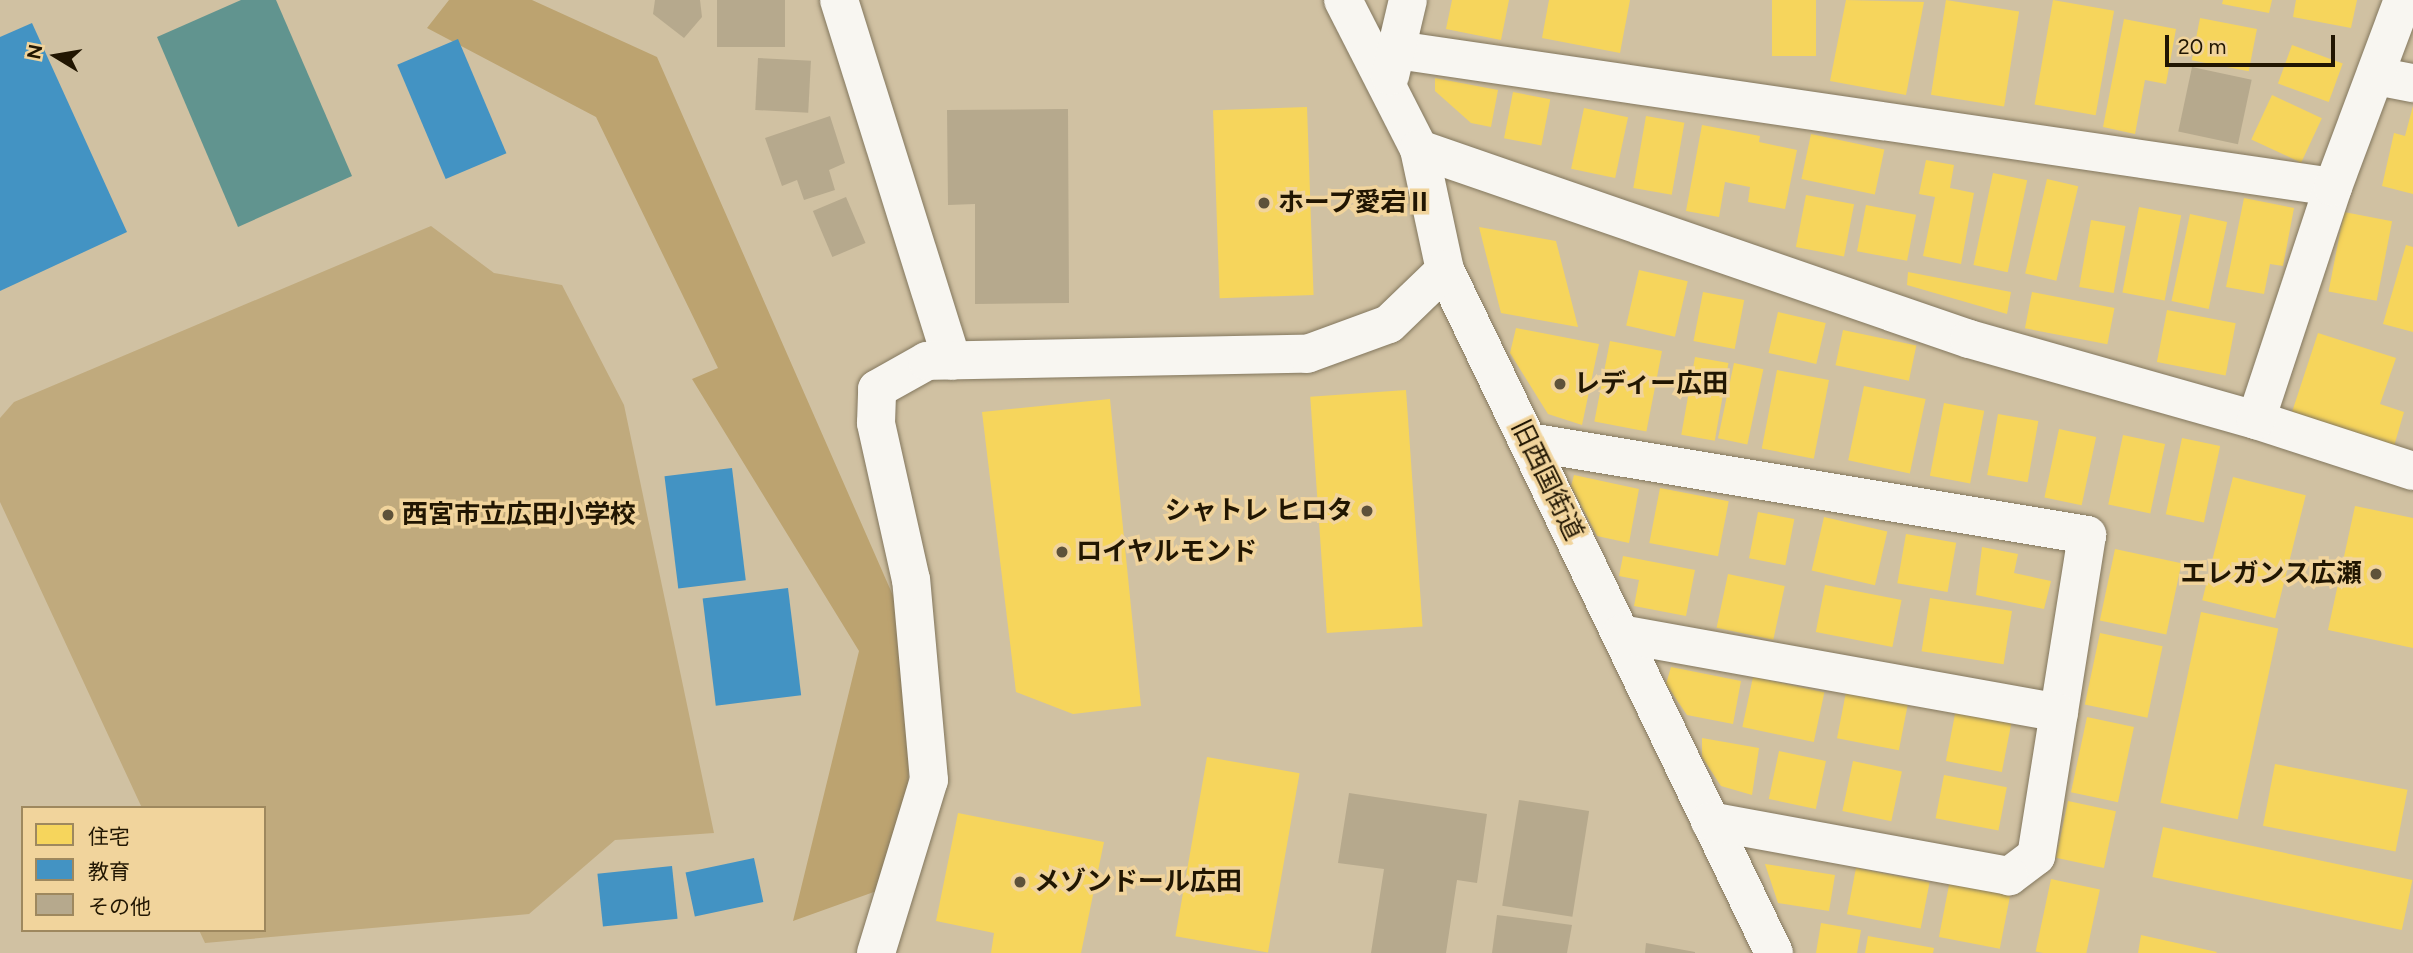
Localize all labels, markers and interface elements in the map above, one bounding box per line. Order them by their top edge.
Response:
north arrow [21,21,91,91]
scale bar [2168,21,2338,65]
text: 20 m [2178,34,2226,59]
text: N [22,42,48,61]
place label: ホープ愛宕Ⅱ [1278,187,1434,219]
marker: ホープ愛宕Ⅱ [1256,195,1272,211]
place label: レディー広田 [1574,368,1730,400]
marker: レディー広田 [1552,376,1568,392]
street label: 旧西国街道 [1504,415,1590,545]
place label: シャトレ ヒロタ [1165,495,1353,527]
place label: 西宮市立広田小学校 [402,499,636,531]
marker: シャトレ ヒロタ [1359,503,1375,519]
marker: 西宮市立広田小学校 [380,507,396,523]
place label: ロイヤルモンド [1076,536,1258,568]
marker: ロイヤルモンド [1054,544,1070,560]
place label: エレガンス広瀬 [2180,558,2362,590]
marker: エレガンス広瀬 [2368,566,2384,582]
legend [21,806,266,932]
text: 住宅 [88,824,130,849]
text: 教育 [88,859,130,884]
place label: メゾンドール広田 [1034,866,1242,898]
marker: メゾンドール広田 [1012,874,1028,890]
text: その他 [88,894,151,919]

